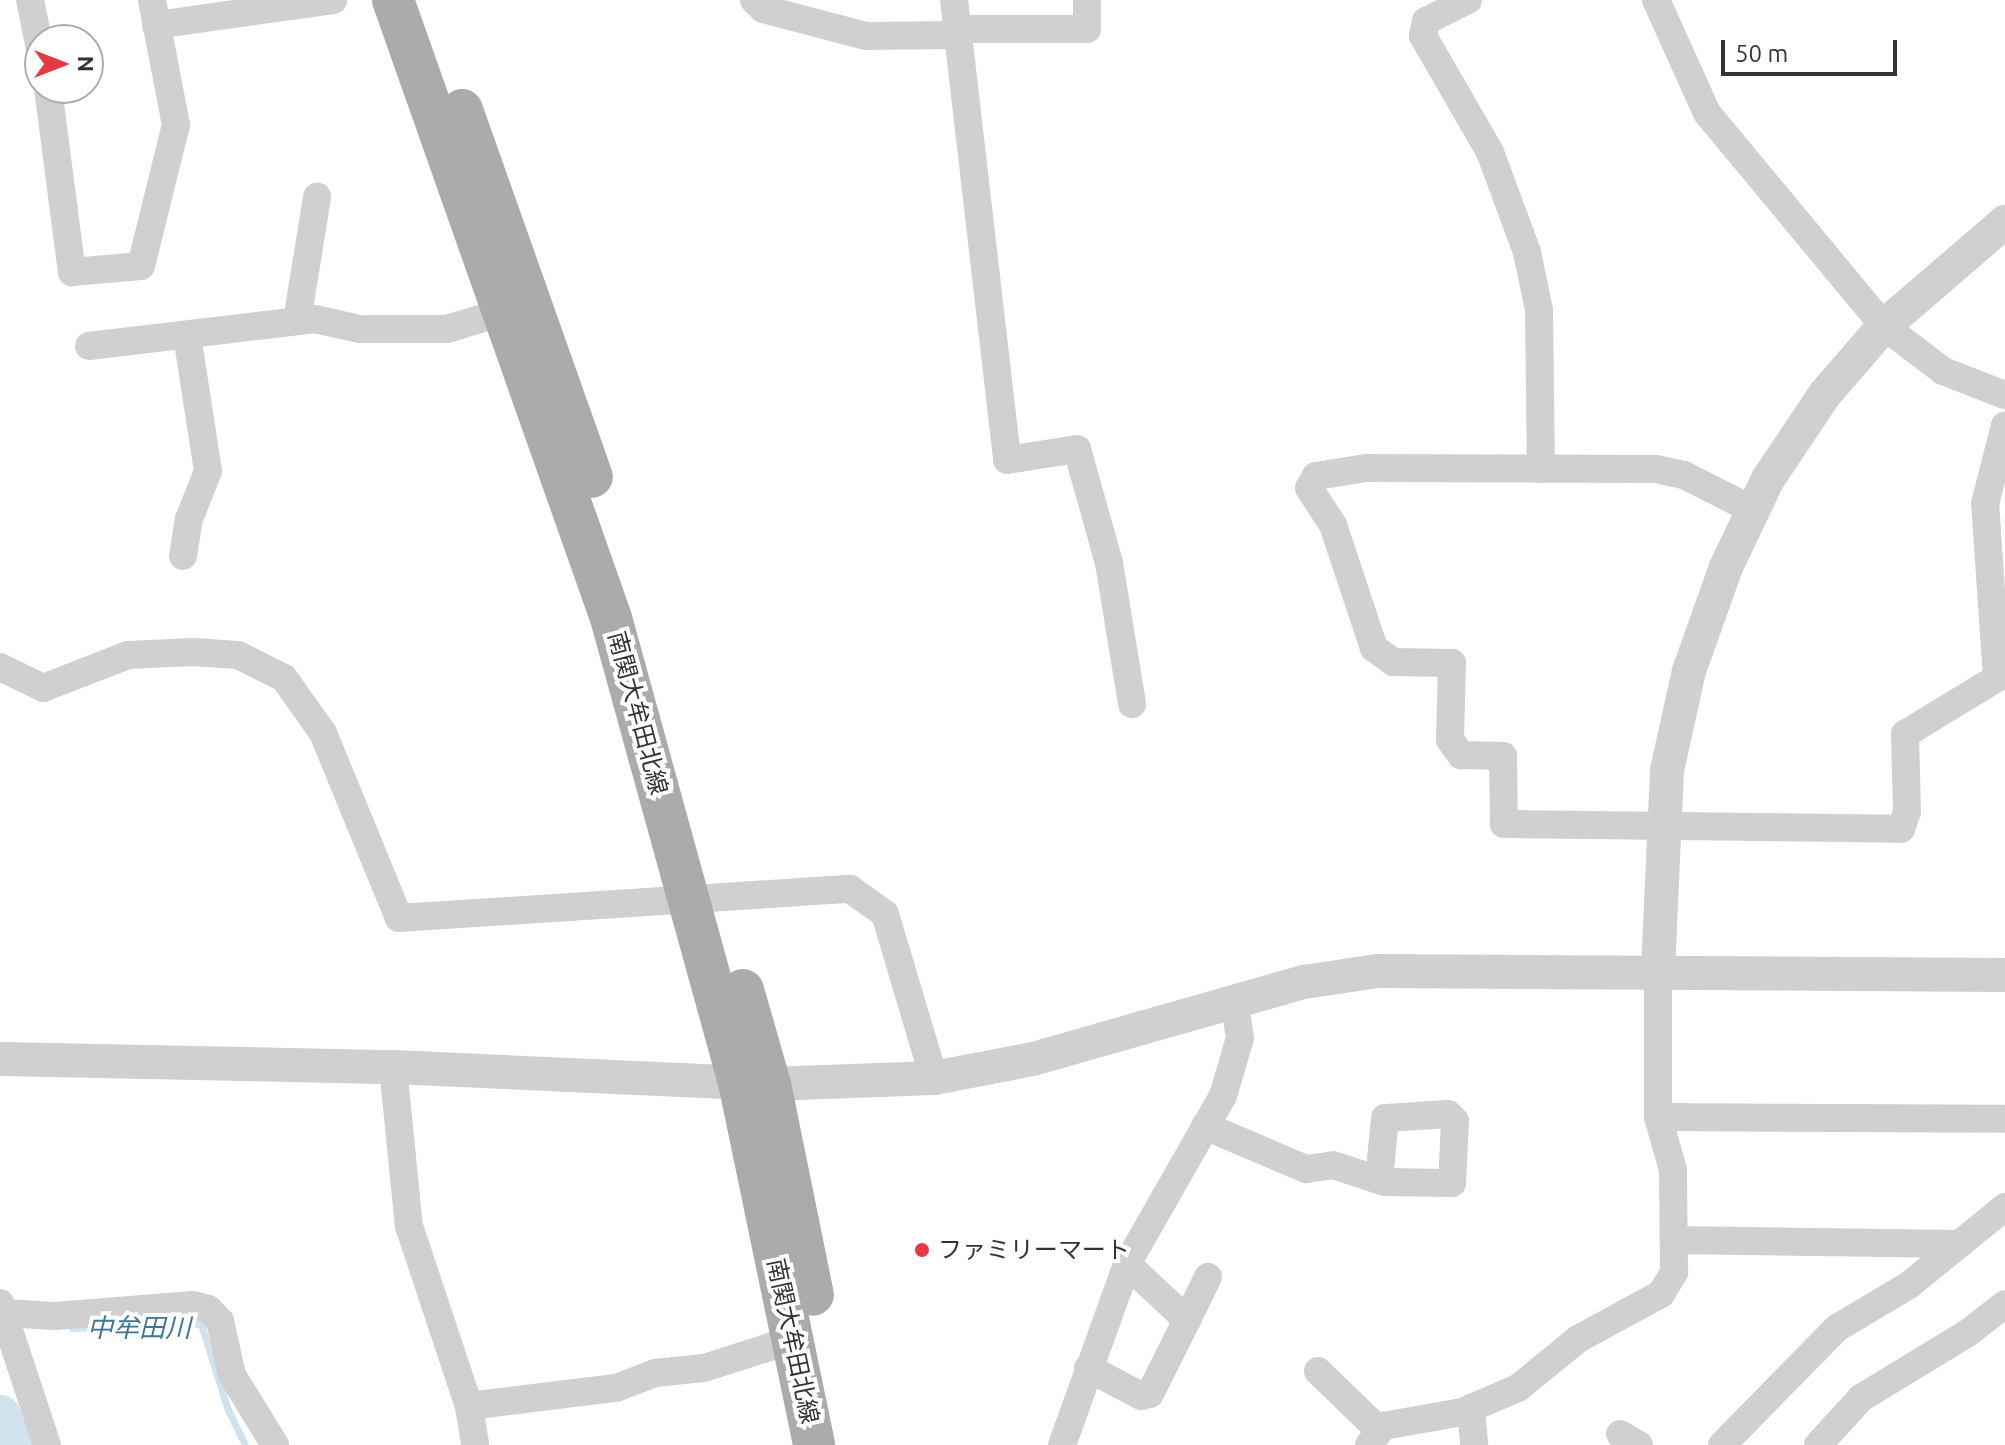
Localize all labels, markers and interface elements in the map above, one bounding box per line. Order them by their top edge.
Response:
north arrow [24,24,104,104]
scale bar [1725,24,1901,74]
text: 50 m [1735,40,1788,67]
text: N [74,56,99,72]
street label: 南関大牟田北線 [602,628,674,798]
place label: ファミリーマート [938,1236,1130,1264]
marker: ファミリーマート [913,1241,931,1259]
street label: 南関大牟田北線 [761,1256,825,1426]
water label: 中牟田川 [87,1312,191,1344]

